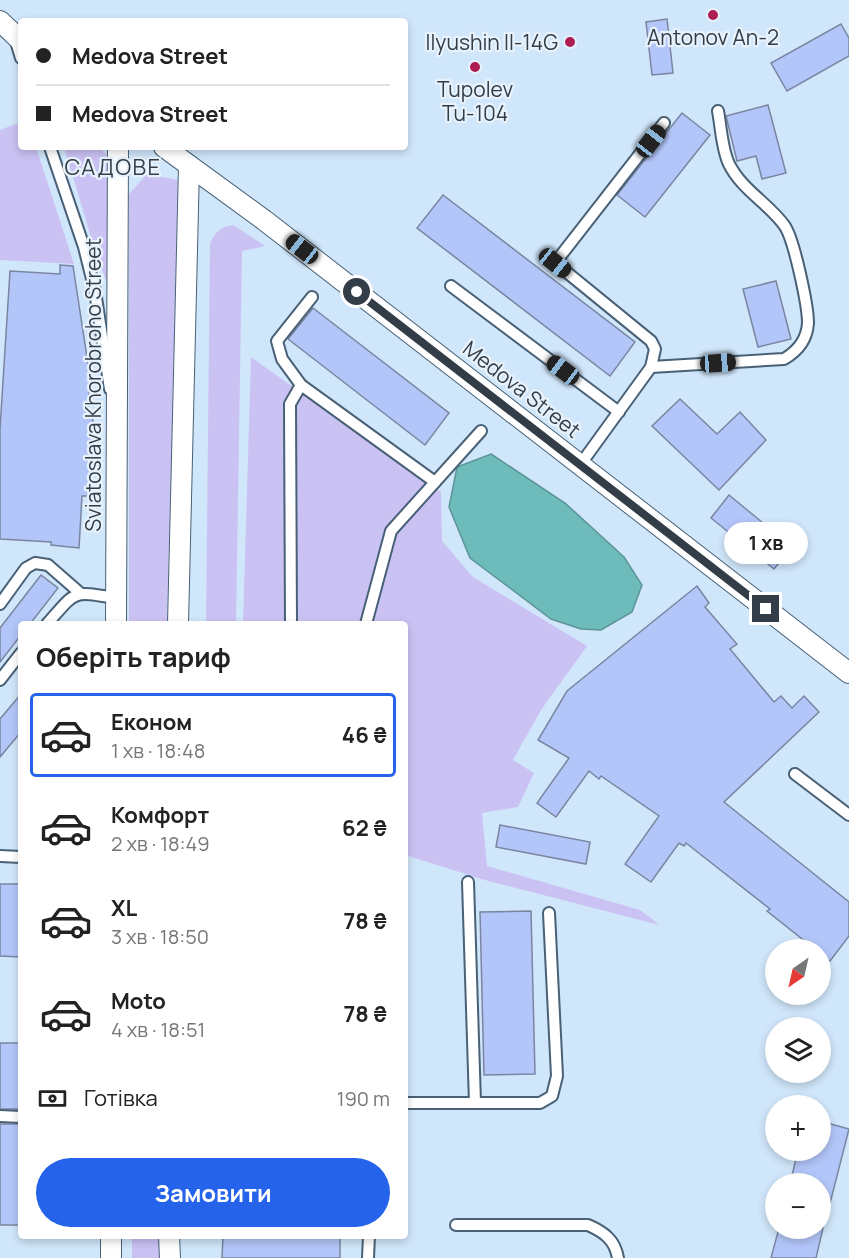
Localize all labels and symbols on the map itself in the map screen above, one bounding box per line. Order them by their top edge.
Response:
marker: Antonov An-2 [706,8,720,22]
place label: Antonov An-2 [647,23,779,51]
place label: Ilyushin Il-14G [426,28,558,56]
marker: Ilyushin Il-14G [563,35,577,49]
marker: Tupolev Tu-104 [468,60,482,74]
place label: Tupolev Tu-104 [437,75,513,127]
car [633,121,669,161]
district label: САДОВЕ [64,152,162,182]
car [282,231,322,267]
street label: Sviatoslava Khorobroho Street [79,238,107,532]
car [535,245,575,281]
route start [343,278,370,305]
street label: Medova Street [457,334,587,444]
car [543,352,583,388]
car [699,353,737,373]
callout: 1 хв [724,522,808,564]
route end [752,595,779,622]
north arrow [765,939,831,1005]

